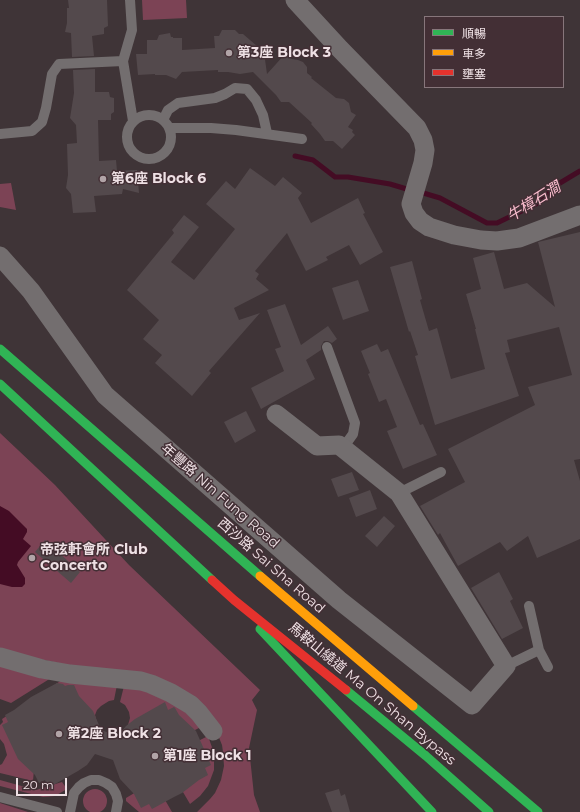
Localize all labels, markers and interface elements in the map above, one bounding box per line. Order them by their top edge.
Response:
legend [424,16,564,88]
text: 順暢 [462,26,486,41]
place label: 第3座 Block 3 [237,45,331,61]
text: 車多 [462,46,486,61]
marker: 第3座 Block 3 [224,48,234,58]
text: 壅塞 [462,66,486,81]
place label: 第6座 Block 6 [111,171,206,187]
marker: 第6座 Block 6 [98,174,108,184]
water label: 牛樟石澗 [504,178,564,226]
street label: 年豐路 Nin Fung Road [157,440,283,552]
street label: 西沙路 Sai Sha Road [214,515,328,617]
place label: 帝弦軒會所 Club Concerto [40,542,148,574]
marker: 帝弦軒會所 Club Concerto [27,553,37,563]
street label: 馬鞍山繞道 Ma On Shan Bypass [285,619,459,769]
place label: 第2座 Block 2 [67,726,161,742]
marker: 第2座 Block 2 [54,729,64,739]
place label: 第1座 Block 1 [163,748,251,764]
marker: 第1座 Block 1 [150,751,160,761]
scale bar [18,770,69,796]
text: 20 m [23,777,54,792]

